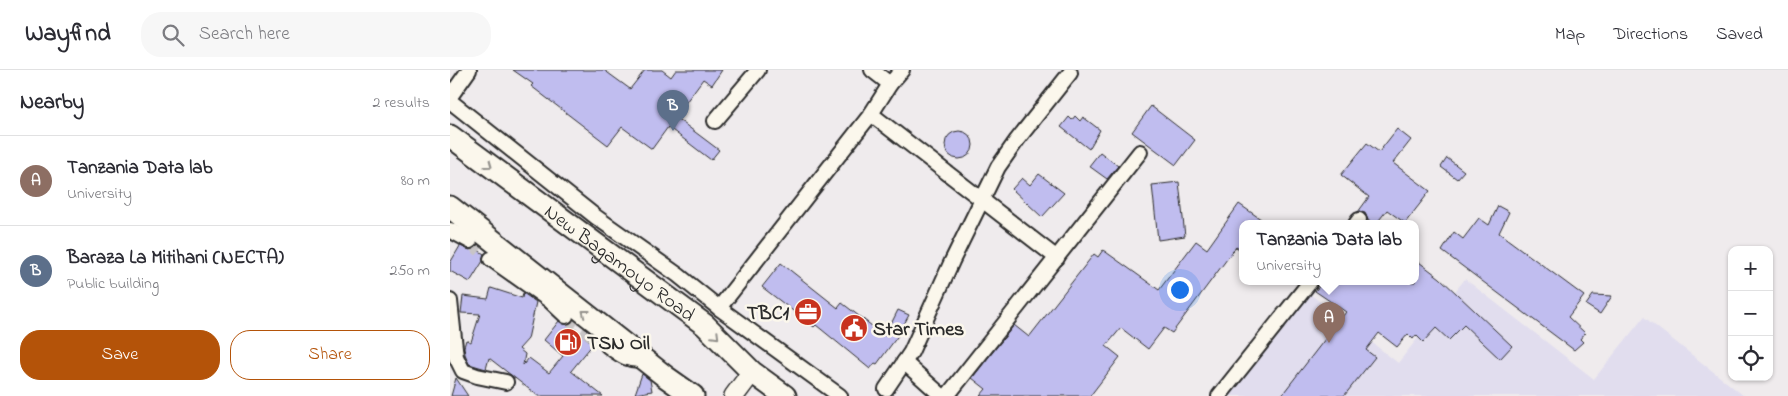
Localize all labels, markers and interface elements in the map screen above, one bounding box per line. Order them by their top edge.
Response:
search box [141,12,491,57]
text: Wayfind [25,17,111,52]
icon: search [159,21,187,49]
text: Search here [199,21,290,48]
text: Map [1555,22,1585,48]
text: Directions [1613,22,1688,48]
text: Saved [1716,22,1763,48]
text: Nearby [20,88,84,118]
pin: B [657,90,689,131]
text: 2 results [372,91,430,115]
text: Tanzania Data lab [67,155,213,182]
one-way arrow [483,159,493,168]
text: A [31,169,41,193]
text: 80 m [401,169,430,193]
text: University [67,182,132,206]
street label: New Bagamoyo Road [537,199,700,330]
popup [1239,220,1419,285]
text: Tanzania Data lab [1256,227,1402,254]
text: Baraza La Mitihani (NECTA) [67,245,284,272]
map controls [1728,246,1773,381]
button: + [1728,246,1773,291]
text: University [1256,254,1321,278]
text: B [31,259,41,283]
text: 250 m [390,259,430,283]
text: Public building [67,272,159,296]
your location [1167,277,1193,303]
button: − [1728,291,1773,336]
office icon: TBC1 [793,297,823,327]
place label: TBC1 [747,300,790,329]
pin: A [1313,302,1345,343]
one-way arrow [581,310,591,319]
public building icon: Star Times [839,313,869,343]
place label: Star Times [873,316,964,345]
fuel station icon: TSN Oil [553,327,583,357]
button: Save [20,330,220,380]
button: Share [230,330,430,380]
place label: TSN Oil [587,330,650,359]
one-way arrow [711,330,720,339]
button: locate [1728,336,1773,381]

